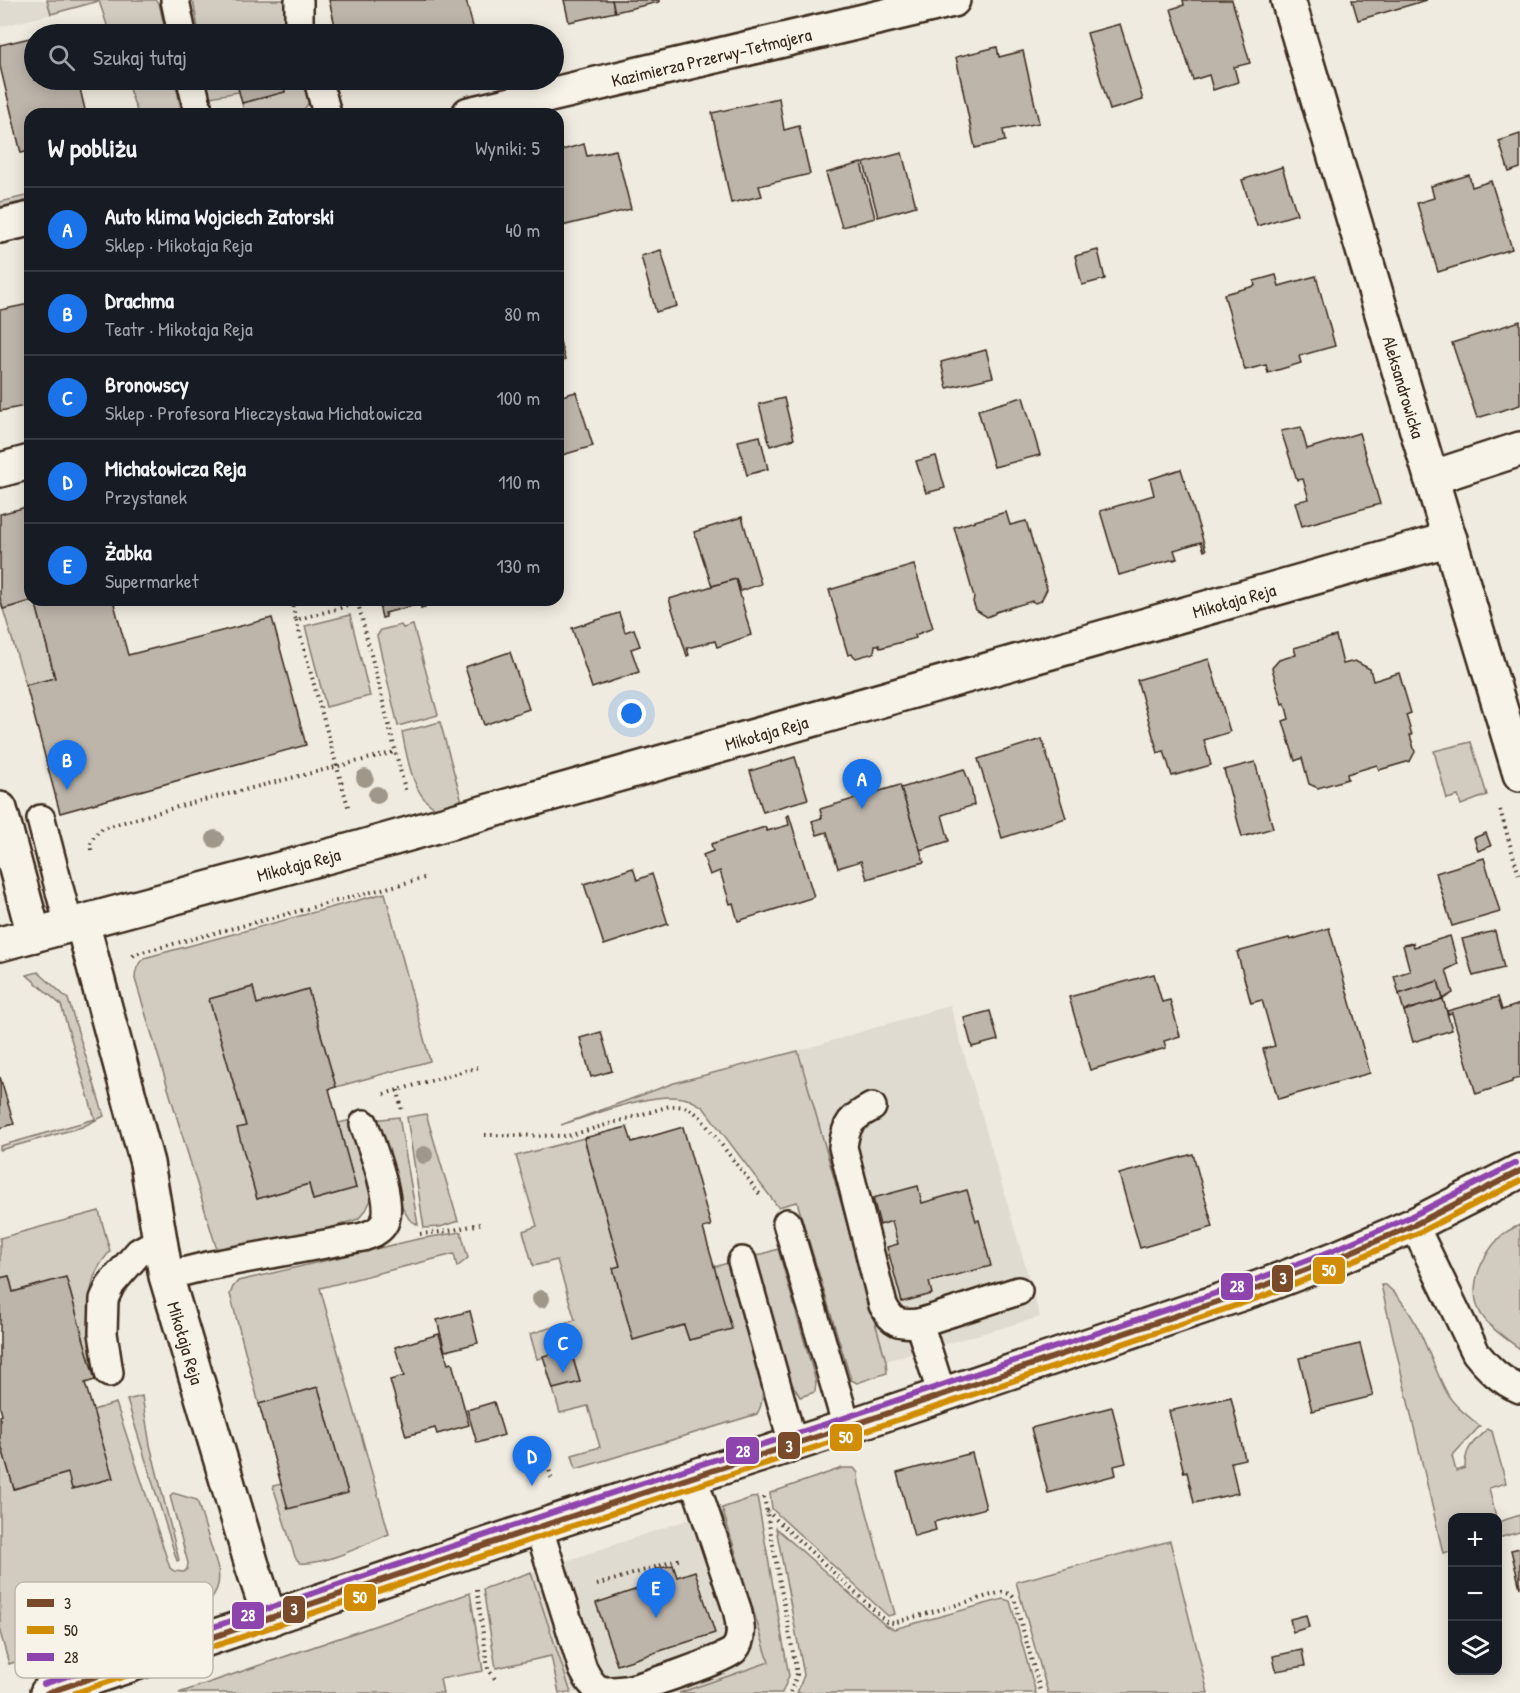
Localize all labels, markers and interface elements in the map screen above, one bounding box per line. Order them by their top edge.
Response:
street label: Kazimierza Przerwy-Tetmajera [609,21,814,93]
search box [24,24,564,90]
icon: search [45,41,78,74]
text: Szukaj tutaj [93,42,187,72]
text: W pobliżu [48,130,137,165]
text: Wyniki: 5 [475,134,540,161]
text: Auto klima Wojciech Zatorski [105,201,334,231]
text: A [63,216,72,243]
text: 40 m [505,216,540,243]
text: Sklep · Mikołaja Reja [105,231,252,258]
text: Drachma [105,285,174,315]
text: B [62,300,73,327]
text: 80 m [504,300,540,327]
text: Teatr · Mikołaja Reja [105,315,253,342]
street label: Aleksandrowicka [1377,333,1431,441]
text: Bronowscy [105,369,189,399]
text: C [62,384,73,411]
text: 100 m [497,384,540,411]
text: Sklep · Profesora Mieczysława Michałowicza [105,399,422,426]
text: Michałowicza Reja [105,453,246,483]
text: D [63,468,72,495]
text: 110 m [498,468,540,495]
text: Przystanek [105,483,187,510]
text: Żabka [105,537,152,567]
text: E [63,552,72,579]
text: 130 m [497,552,540,579]
text: Supermarket [105,567,199,594]
street label: Mikołaja Reja [1189,577,1279,624]
your location [617,699,646,728]
street label: Mikołaja Reja [722,709,811,756]
pin: B [48,740,86,790]
pin: A [842,760,882,809]
street label: Mikołaja Reja [254,841,343,887]
line badge: 50 [1312,1256,1346,1285]
text: 50 [1322,1259,1336,1281]
line badge: 3 [1271,1264,1294,1293]
text: 3 [1279,1267,1287,1289]
line badge: 28 [1220,1272,1254,1301]
text: 28 [1230,1275,1244,1297]
street label: Mikołaja Reja [162,1298,210,1387]
pin: C [544,1324,582,1373]
line badge: 50 [829,1423,863,1452]
text: 50 [839,1426,853,1448]
line badge: 3 [777,1431,801,1460]
text: 3 [785,1435,793,1457]
pin: D [512,1436,552,1486]
line badge: 28 [725,1436,760,1465]
text: 28 [736,1440,750,1462]
map controls [1448,1513,1502,1675]
button: + [1448,1513,1502,1567]
button: − [1448,1567,1502,1621]
pin: E [636,1568,676,1618]
legend [15,1582,213,1678]
line badge: 50 [343,1583,377,1612]
text: 50 [353,1586,367,1608]
text: 3 [64,1592,71,1614]
line badge: 3 [282,1595,306,1624]
text: 3 [290,1598,298,1620]
line badge: 28 [231,1601,265,1630]
text: 28 [241,1604,255,1626]
text: 50 [64,1619,78,1641]
button: layers [1448,1621,1502,1675]
text: 28 [64,1646,78,1668]

